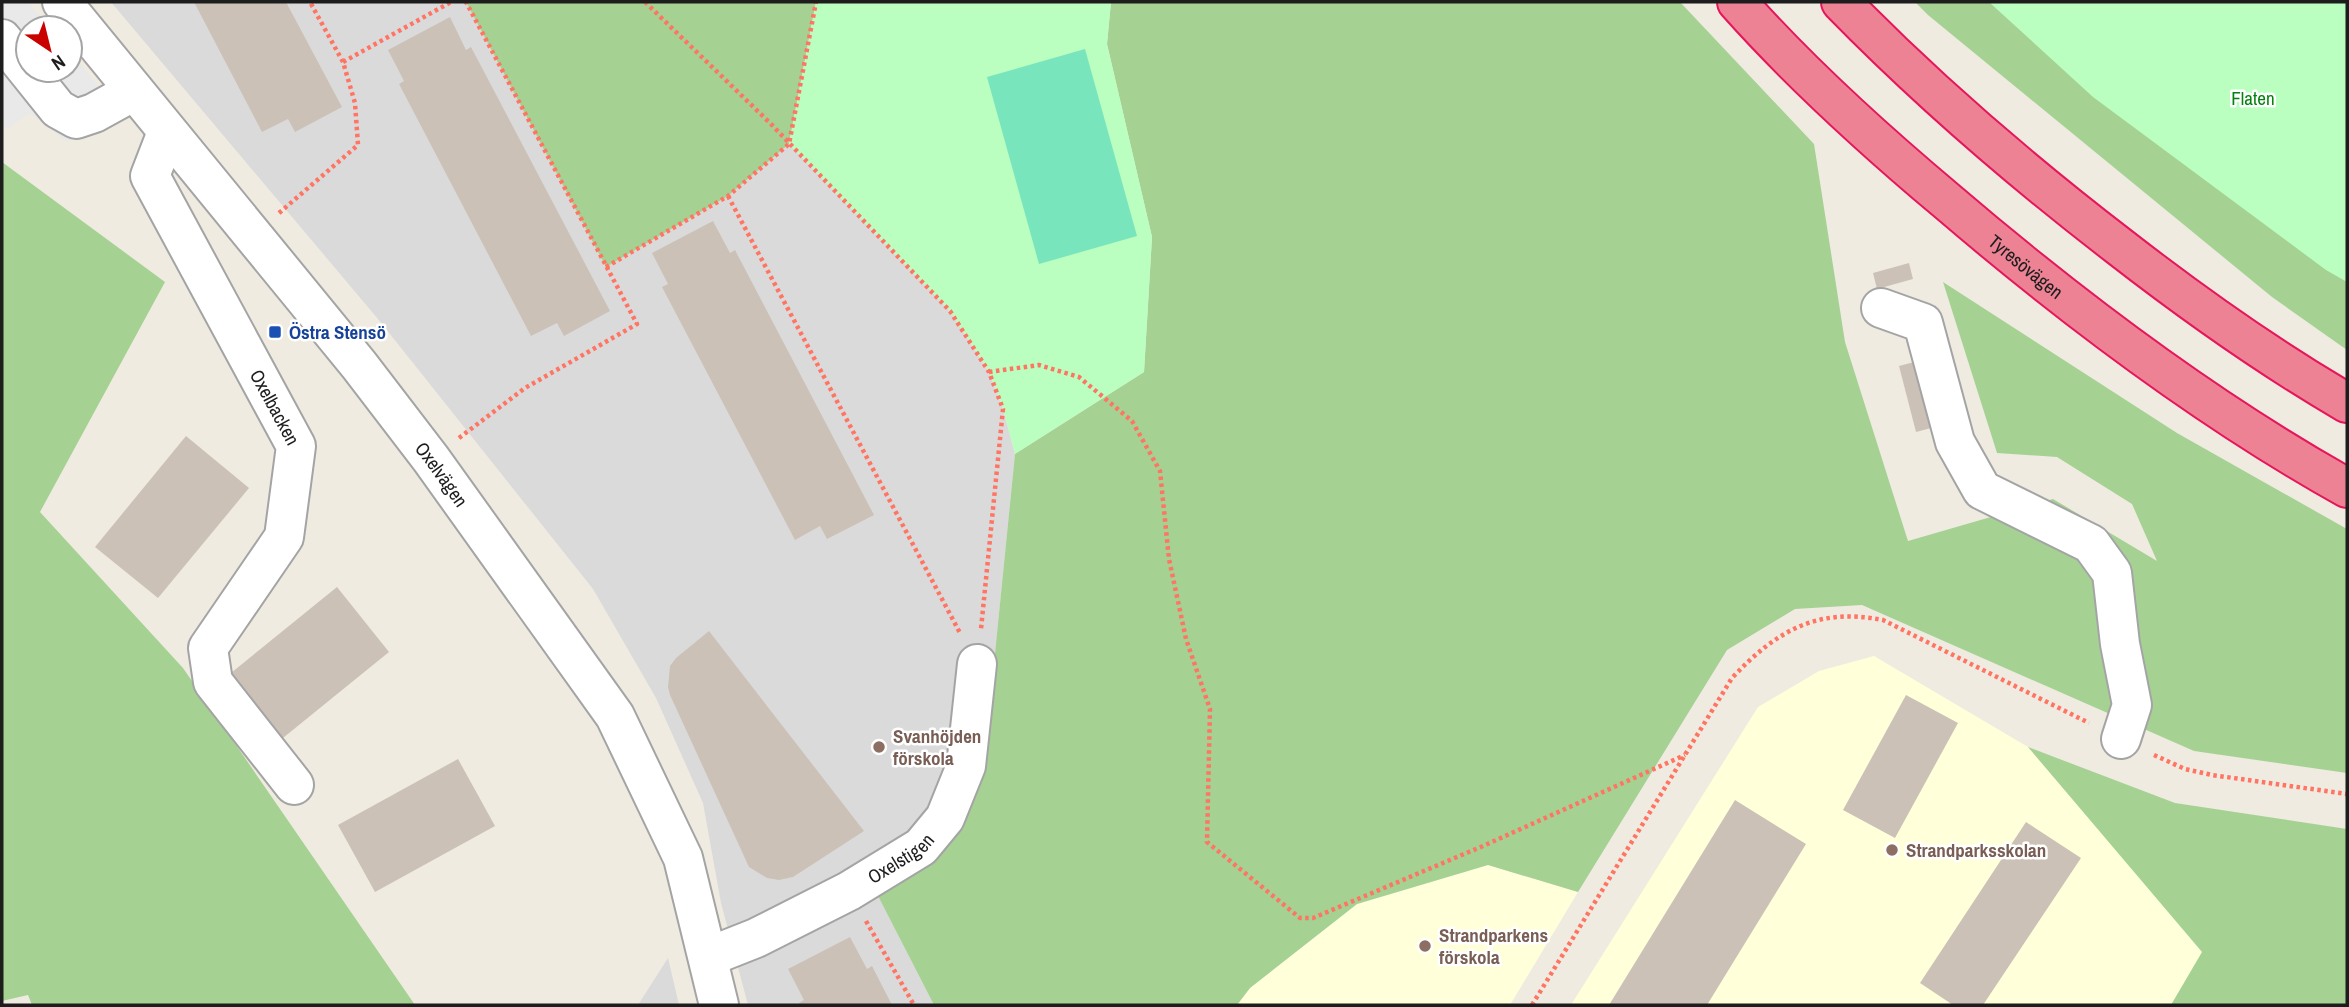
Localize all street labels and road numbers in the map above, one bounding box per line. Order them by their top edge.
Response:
street label: Tyresövägen [1983,228,2069,305]
street label: Oxelbacken [244,365,306,450]
street label: Oxelvägen [409,436,474,512]
street label: Oxelstigen [863,828,940,890]

